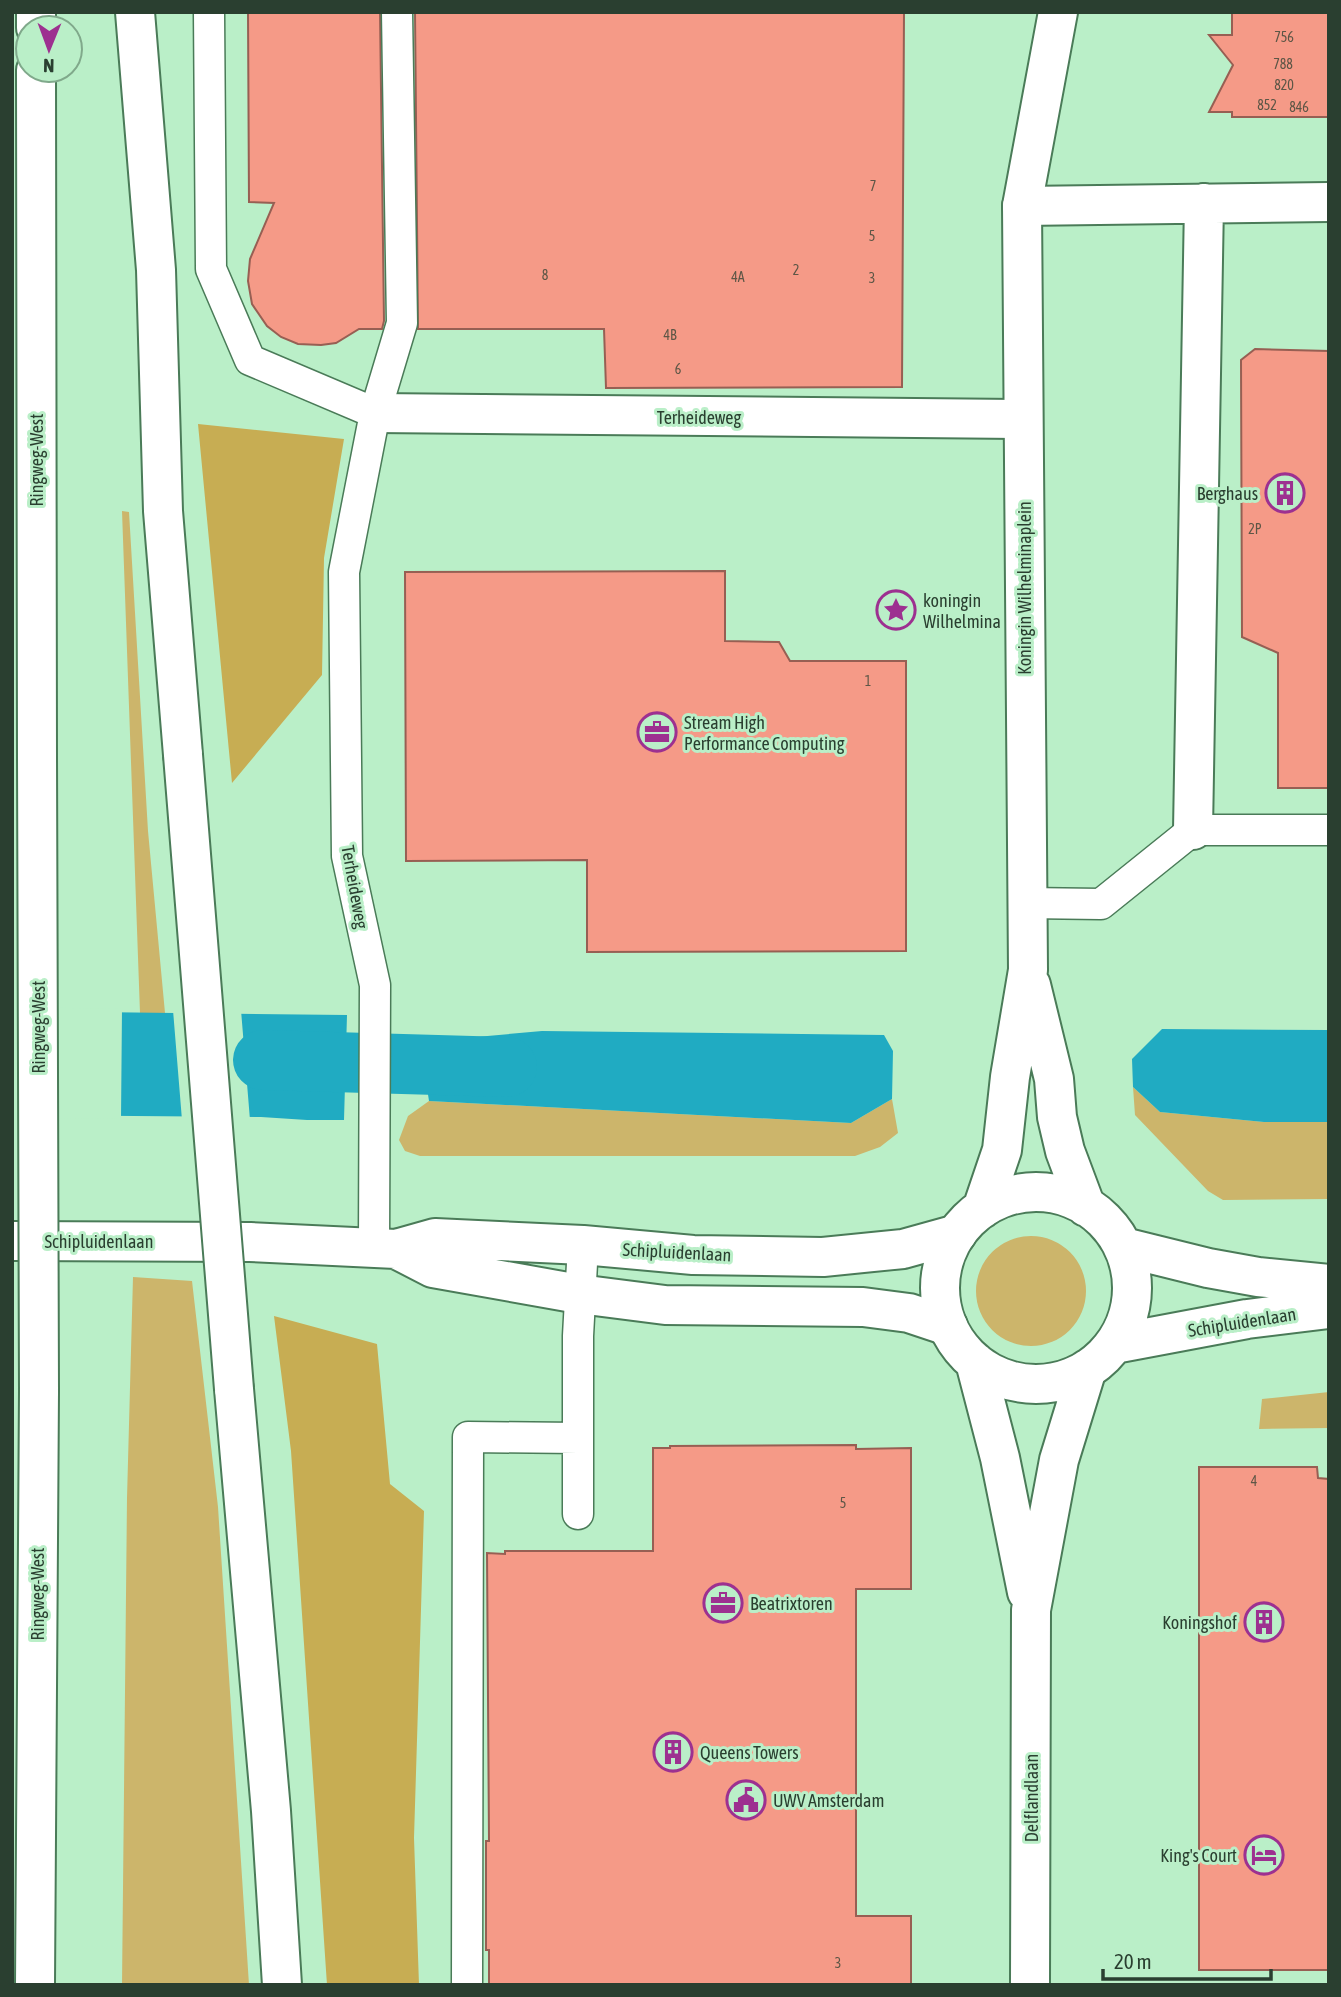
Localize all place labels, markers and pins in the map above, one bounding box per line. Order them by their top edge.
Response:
building icon: Berghaus [1264,472,1306,514]
place label: Berghaus [1197,483,1258,504]
place icon: koningin Wilhelmina [875,589,917,631]
place label: koningin Wilhelmina [923,590,1001,632]
office icon: Stream High Performance Computing [636,711,678,753]
place label: Stream High Performance Computing [684,712,845,754]
office icon: Beatrixtoren [702,1582,744,1624]
place label: Beatrixtoren [750,1593,833,1614]
building icon: Koningshof [1243,1601,1285,1643]
place label: Koningshof [1162,1612,1237,1633]
building icon: Queens Towers [652,1731,694,1773]
place label: Queens Towers [700,1742,799,1763]
public building icon: UWV Amsterdam [725,1779,767,1821]
place label: UWV Amsterdam [773,1790,884,1811]
hotel icon: King's Court [1243,1834,1285,1876]
place label: King's Court [1160,1845,1237,1866]

